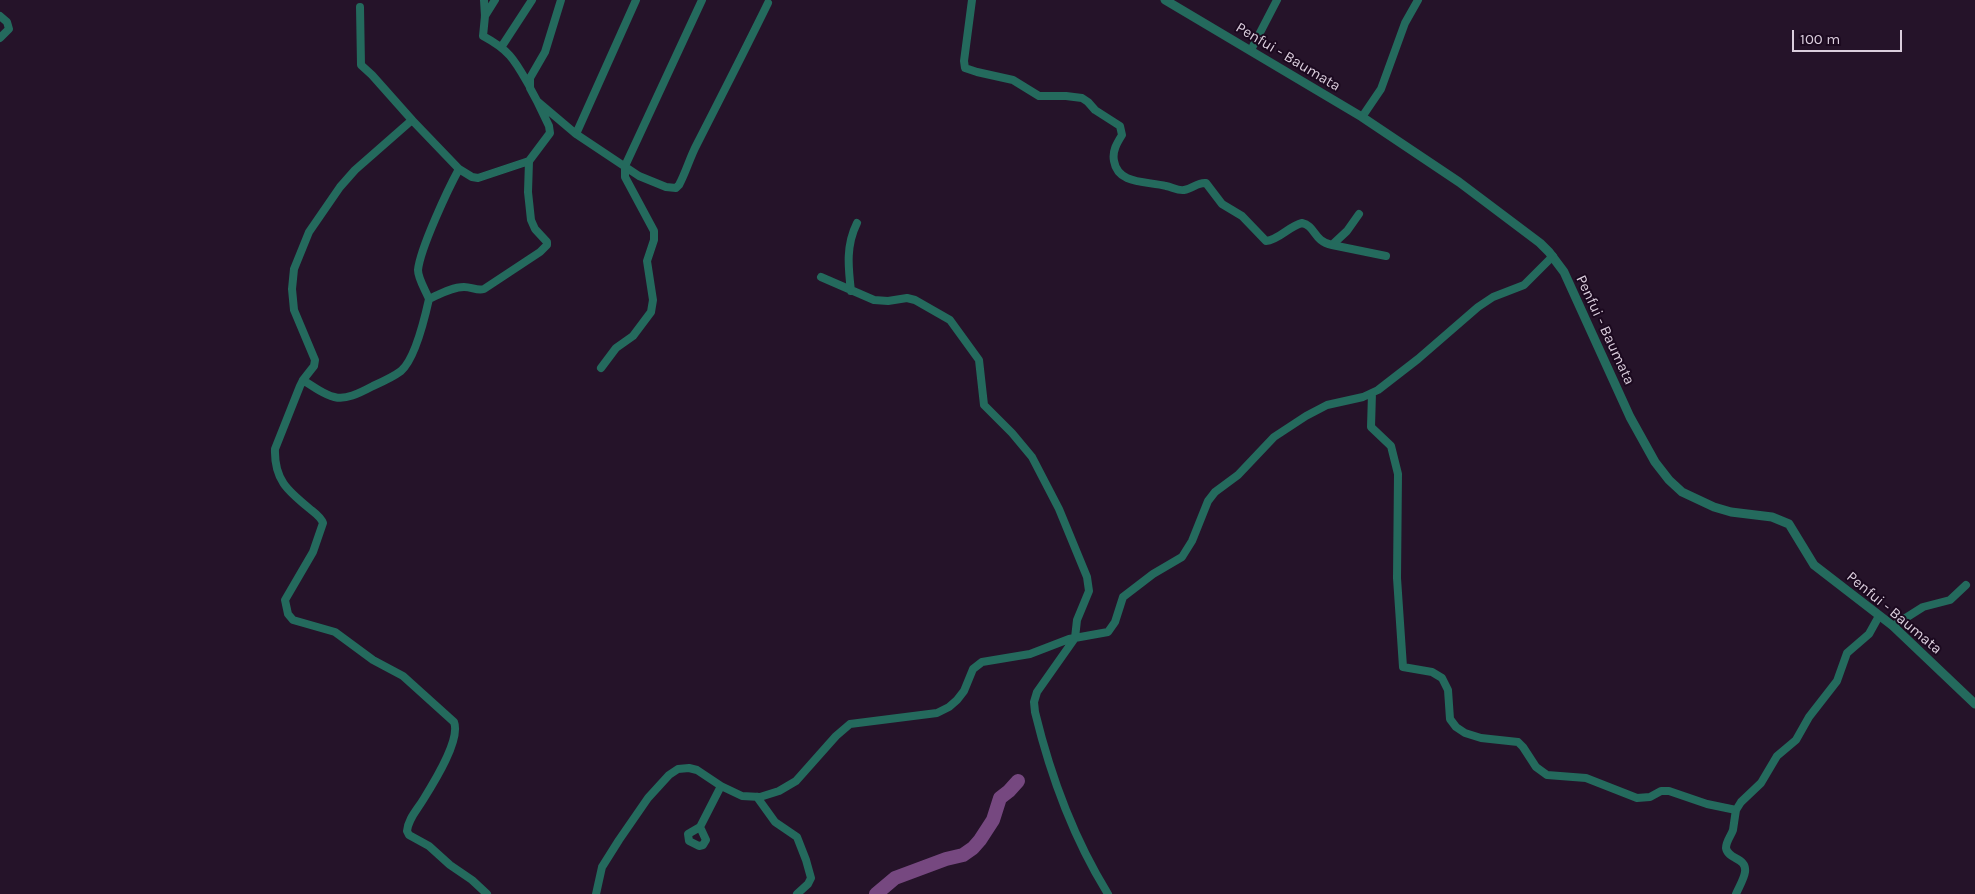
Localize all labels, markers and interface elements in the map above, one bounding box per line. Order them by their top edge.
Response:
street label: Penfui - Baumata [1232,19,1344,95]
scale bar [1795,20,1905,52]
text: 100 m [1800,30,1840,48]
street label: Penfui - Baumata [1572,272,1638,388]
street label: Penfui - Baumata [1843,568,1945,658]

